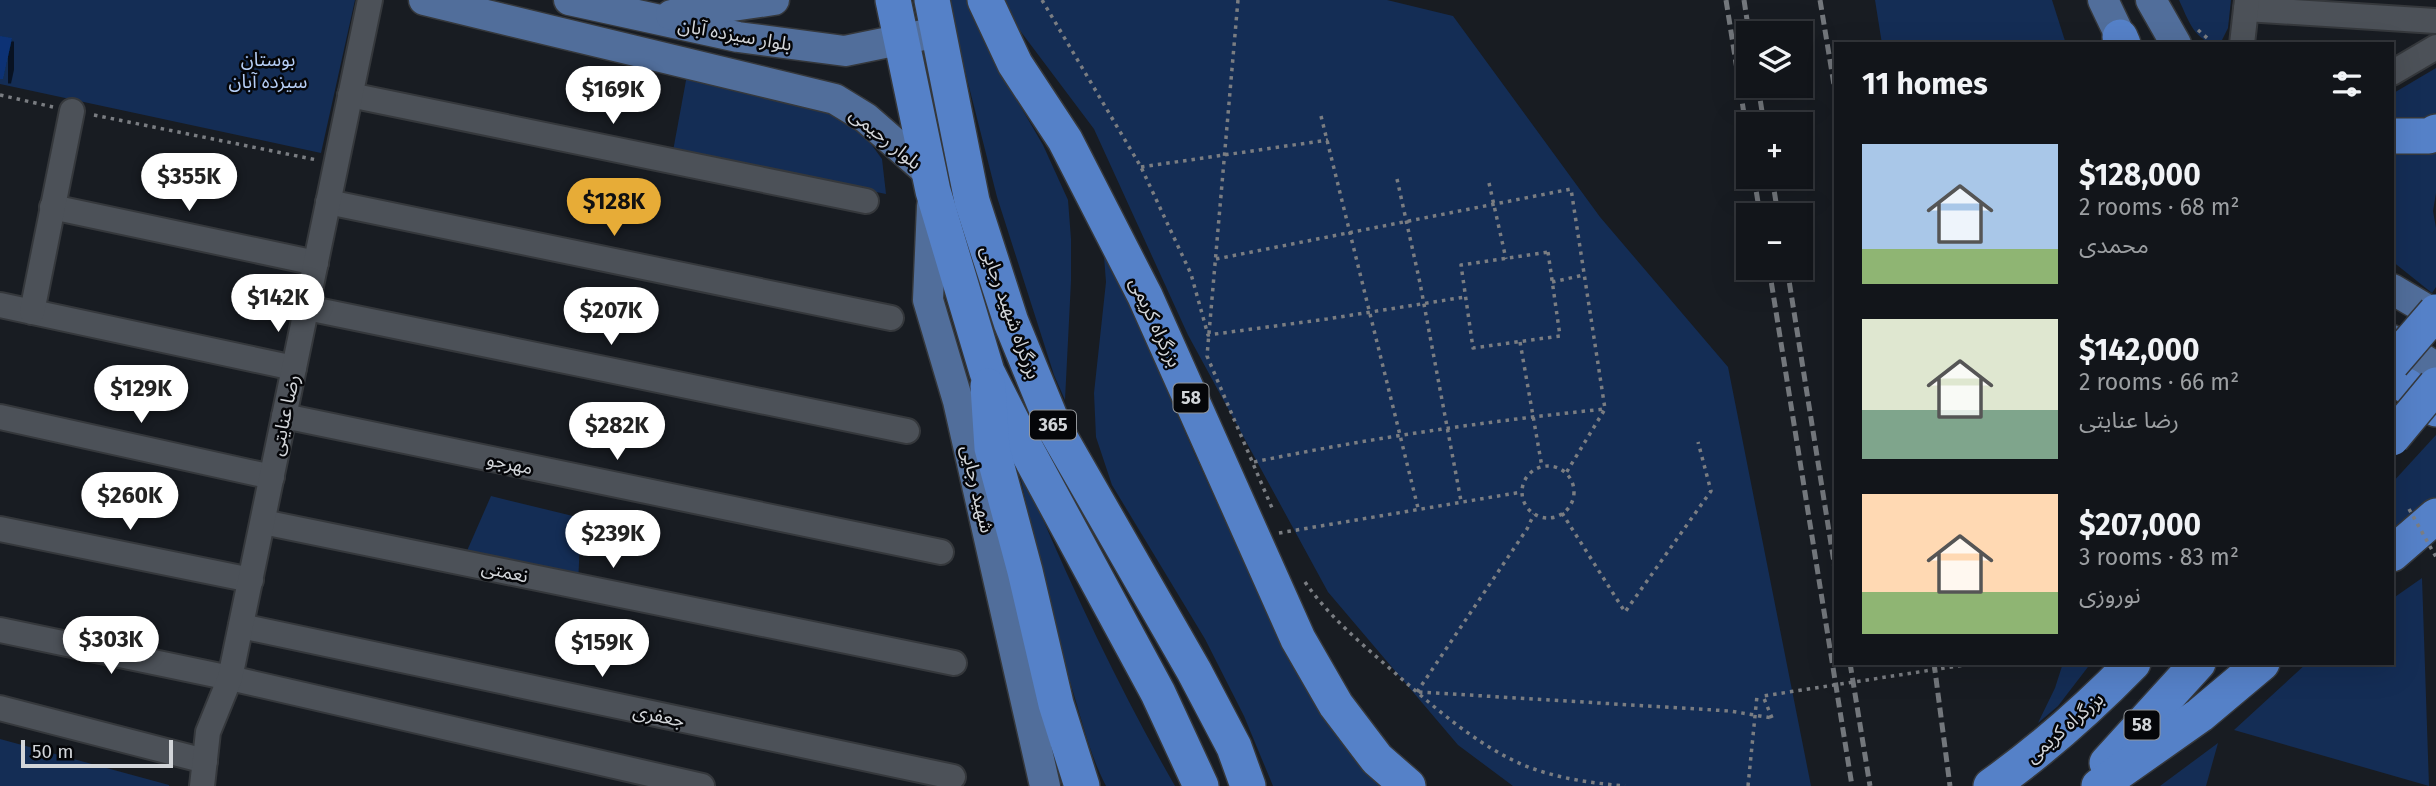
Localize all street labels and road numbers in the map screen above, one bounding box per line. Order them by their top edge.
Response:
street label: بلوار سیزده آبان [676,13,794,56]
street label: بلوار رحیمی [845,102,926,174]
street label: بزرگراه شهید رجایی [976,242,1045,382]
street label: بزرگراه کریمی [1125,274,1186,371]
street label: رضا عنایتی [265,372,304,458]
road number: 58 [1174,384,1208,412]
road number: 365 [1030,410,1076,440]
street label: شهید رجایی [956,443,999,535]
street label: مهرجو [485,447,535,480]
street label: نعمتی [479,555,530,588]
street label: بزرگراه کریمی [2020,687,2108,768]
street label: جعفری [631,699,687,732]
road number: 58 [2124,710,2160,740]

